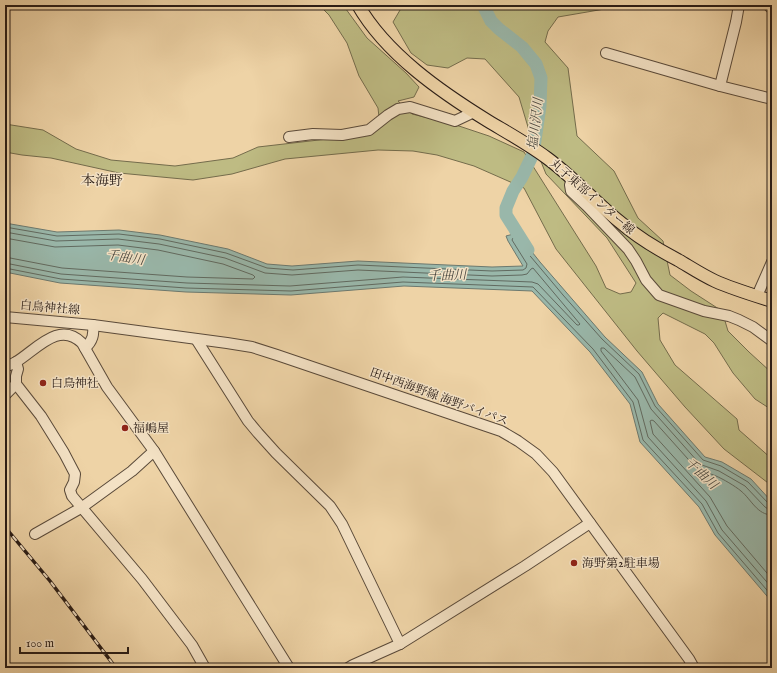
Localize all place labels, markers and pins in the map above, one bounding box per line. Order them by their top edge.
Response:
place label: 白鳥神社 [51,376,99,391]
marker: 白鳥神社 [38,378,48,388]
place label: 福嶋屋 [133,421,169,436]
marker: 福嶋屋 [120,423,130,433]
place label: 海野第2駐車場 [582,556,660,571]
marker: 海野第2駐車場 [569,558,579,568]

